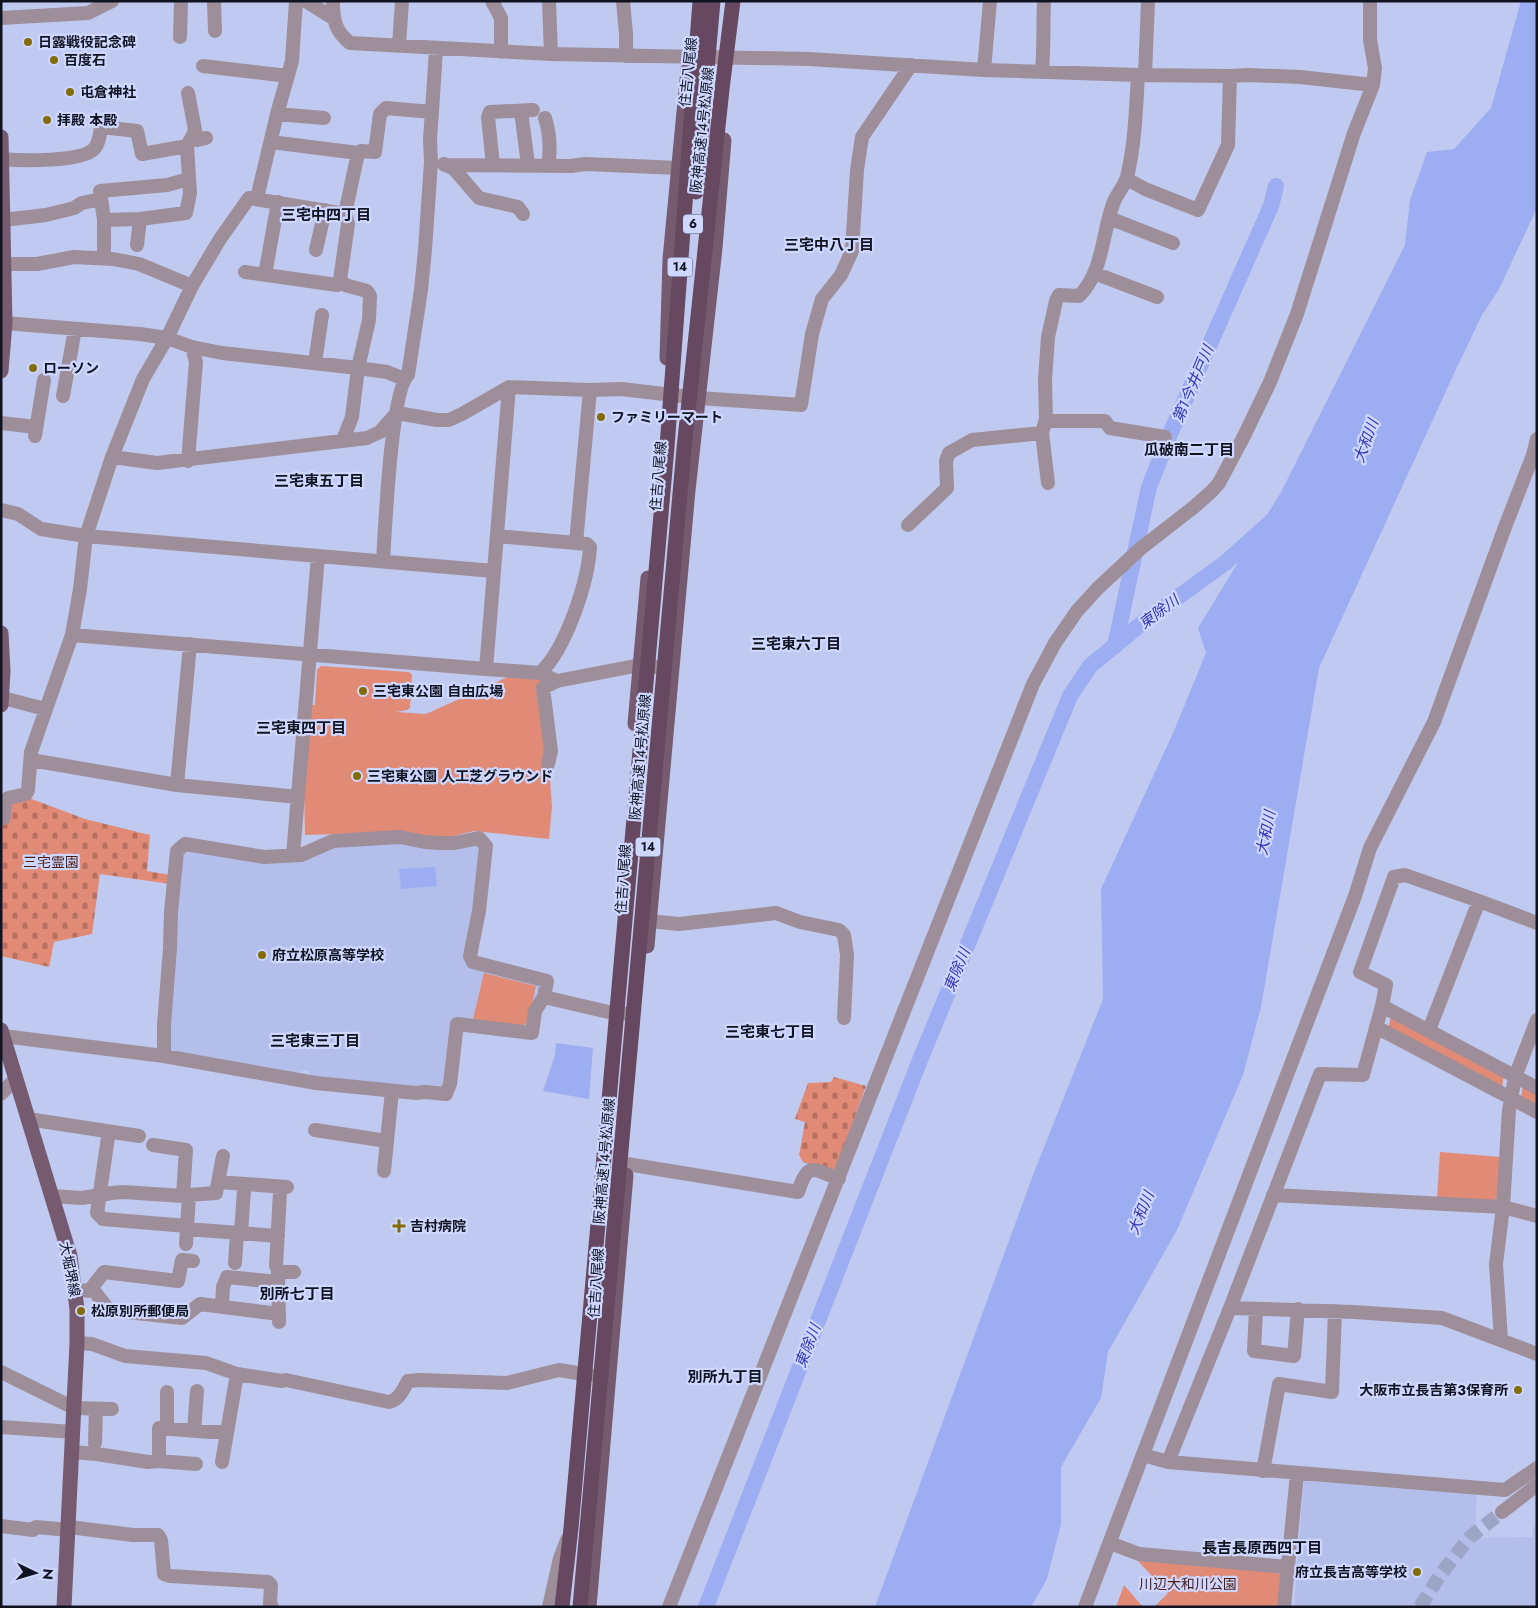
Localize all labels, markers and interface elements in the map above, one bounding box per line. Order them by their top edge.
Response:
place label: 日露戦役記念碑 [38,32,136,52]
marker: 日露戦役記念碑 [22,36,34,48]
street label: 住吉八尾線 [674,36,702,108]
place label: 百度石 [64,50,106,70]
marker: 百度石 [48,54,60,66]
street label: 阪神高速14号松原線 [685,66,719,194]
place label: 屯倉神社 [80,82,136,102]
marker: 屯倉神社 [64,86,76,98]
place label: 拝殿 本殿 [57,110,117,130]
marker: 拝殿 本殿 [41,114,53,126]
district label: 三宅中四丁目 [281,204,371,226]
road number: 6 [683,214,703,233]
district label: 三宅中八丁目 [784,234,874,256]
road number: 14 [668,258,692,276]
water label: 第1今井戸川 [1167,340,1220,426]
place label: ローソン [43,358,99,378]
marker: ローソン [27,362,39,374]
place label: ファミリーマート [611,407,723,427]
marker: ファミリーマート [595,411,607,423]
water label: 大和川 [1348,414,1385,466]
district label: 瓜破南二丁目 [1144,439,1234,461]
street label: 住吉八尾線 [645,440,671,512]
district label: 三宅東五丁目 [274,470,364,492]
water label: 東除川 [1134,588,1185,634]
district label: 三宅東六丁目 [751,633,841,655]
place label: 三宅東公園 自由広場 [373,681,503,701]
marker: 三宅東公園 自由広場 [357,685,369,697]
street label: 阪神高速14号松原線 [625,693,655,821]
district label: 三宅東四丁目 [256,717,346,739]
place label: 三宅東公園 人工芝グラウンド [367,766,553,786]
marker: 三宅東公園 人工芝グラウンド [351,770,363,782]
water label: 大和川 [1251,807,1281,857]
road number: 14 [636,838,660,856]
street label: 住吉八尾線 [611,843,635,915]
park label: 三宅霊園 [23,852,79,872]
water label: 東除川 [938,943,976,995]
place label: 府立松原高等学校 [272,945,384,965]
marker: 府立松原高等学校 [256,949,268,961]
district label: 三宅東七丁目 [725,1021,815,1043]
district label: 三宅東三丁目 [270,1030,360,1052]
street label: 阪神高速14号松原線 [589,1097,619,1225]
water label: 大和川 [1122,1186,1160,1238]
place label: 吉村病院 [410,1216,466,1236]
marker: 吉村病院 [392,1219,406,1233]
street label: 大堀堺線 [55,1240,85,1298]
street label: 住吉八尾線 [584,1247,608,1319]
district label: 別所七丁目 [259,1283,335,1305]
place label: 松原別所郵便局 [91,1301,189,1321]
marker: 松原別所郵便局 [75,1305,87,1317]
water label: 東除川 [790,1319,827,1371]
district label: 別所九丁目 [687,1366,763,1388]
place label: 大阪市立長吉第３保育所 [1359,1380,1508,1400]
marker: 大阪市立長吉第３保育所 [1512,1384,1524,1396]
district label: 長吉長原西四丁目 [1202,1537,1322,1559]
north arrow [10,1548,60,1598]
place label: 府立長吉高等学校 [1295,1562,1407,1582]
marker: 府立長吉高等学校 [1411,1566,1423,1578]
text: N [38,1568,58,1581]
park label: 川辺大和川公園 [1139,1574,1237,1594]

